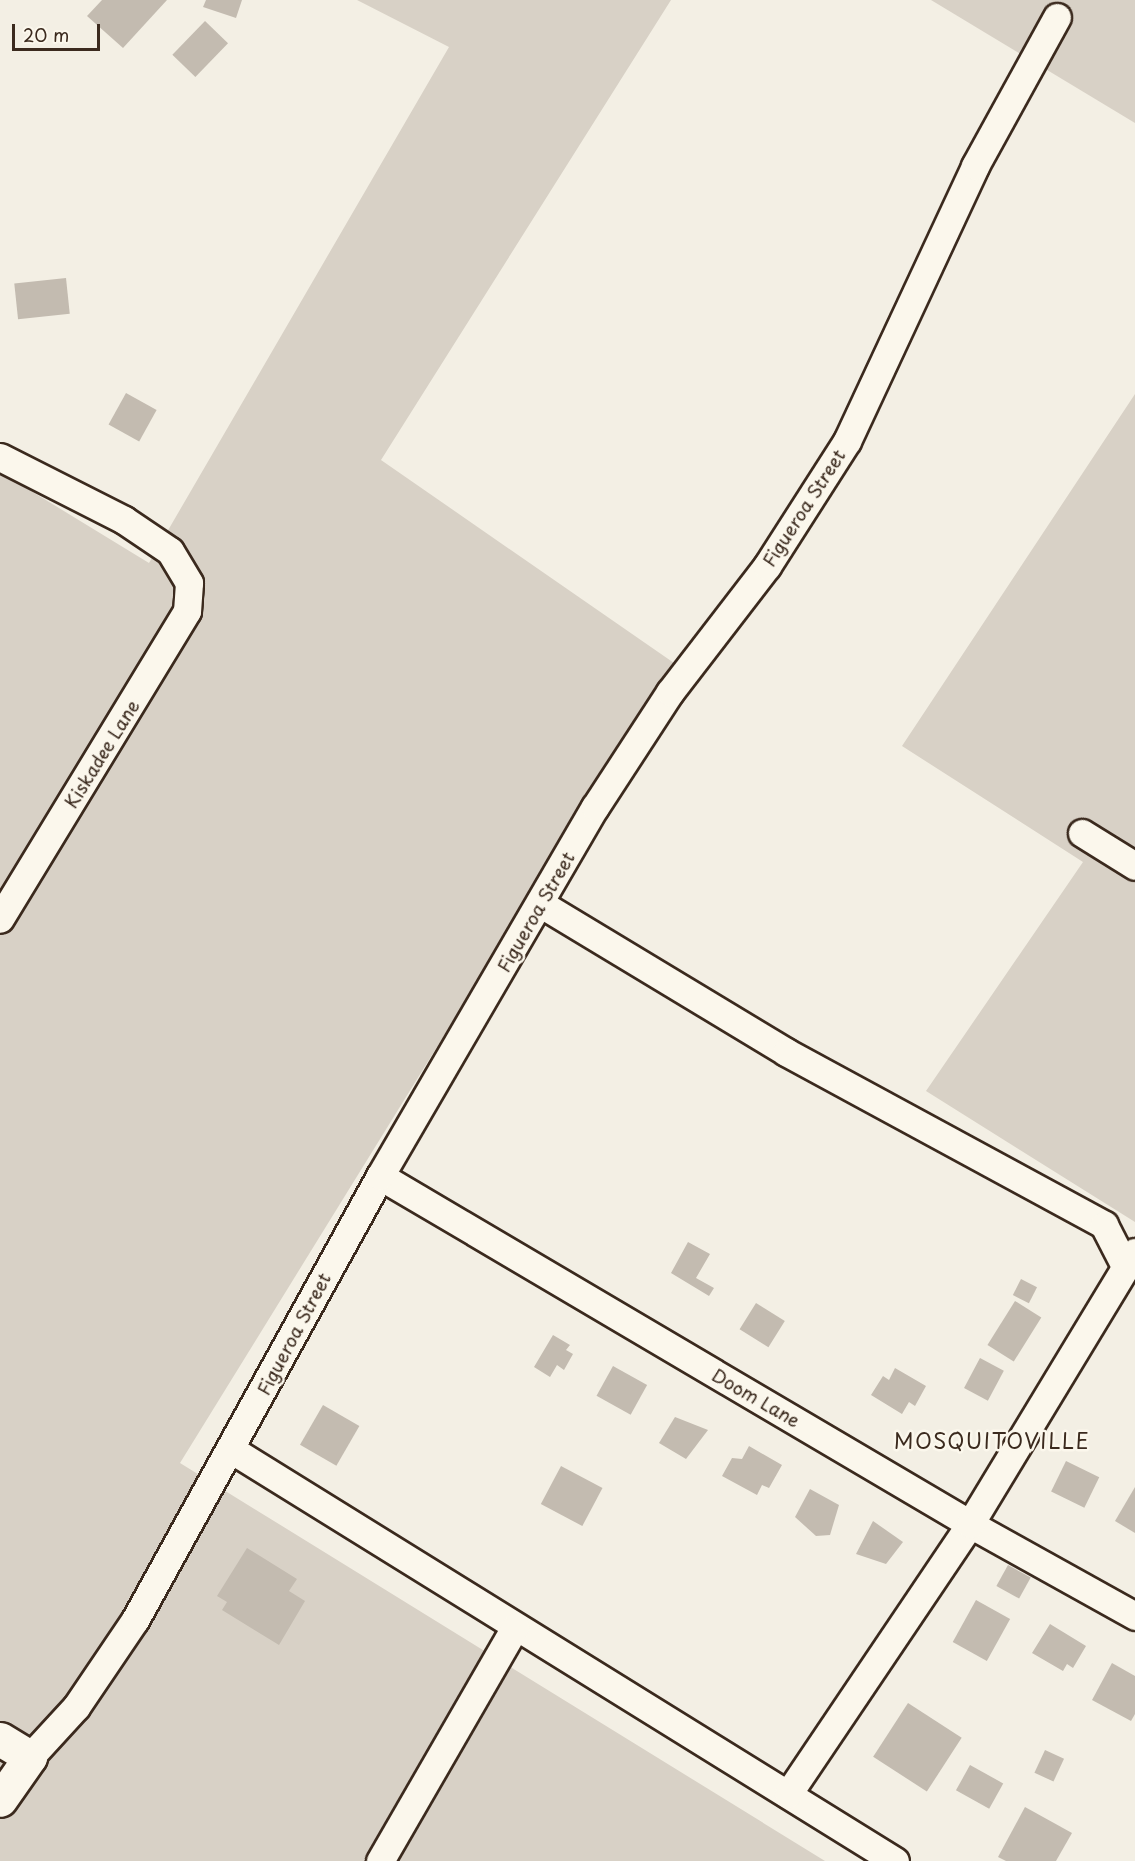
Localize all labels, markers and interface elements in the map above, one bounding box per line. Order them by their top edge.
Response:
scale bar [15,12,104,50]
text: 20 m [23,21,69,48]
street label: Figueroa Street [758,445,850,571]
street label: Kiskadee Lane [60,695,144,813]
street label: Figueroa Street [493,848,579,976]
street label: Figueroa Street [253,1269,335,1399]
street label: Doom Lane [708,1364,804,1432]
district label: MOSQUITOVILLE [895,1427,1089,1453]

